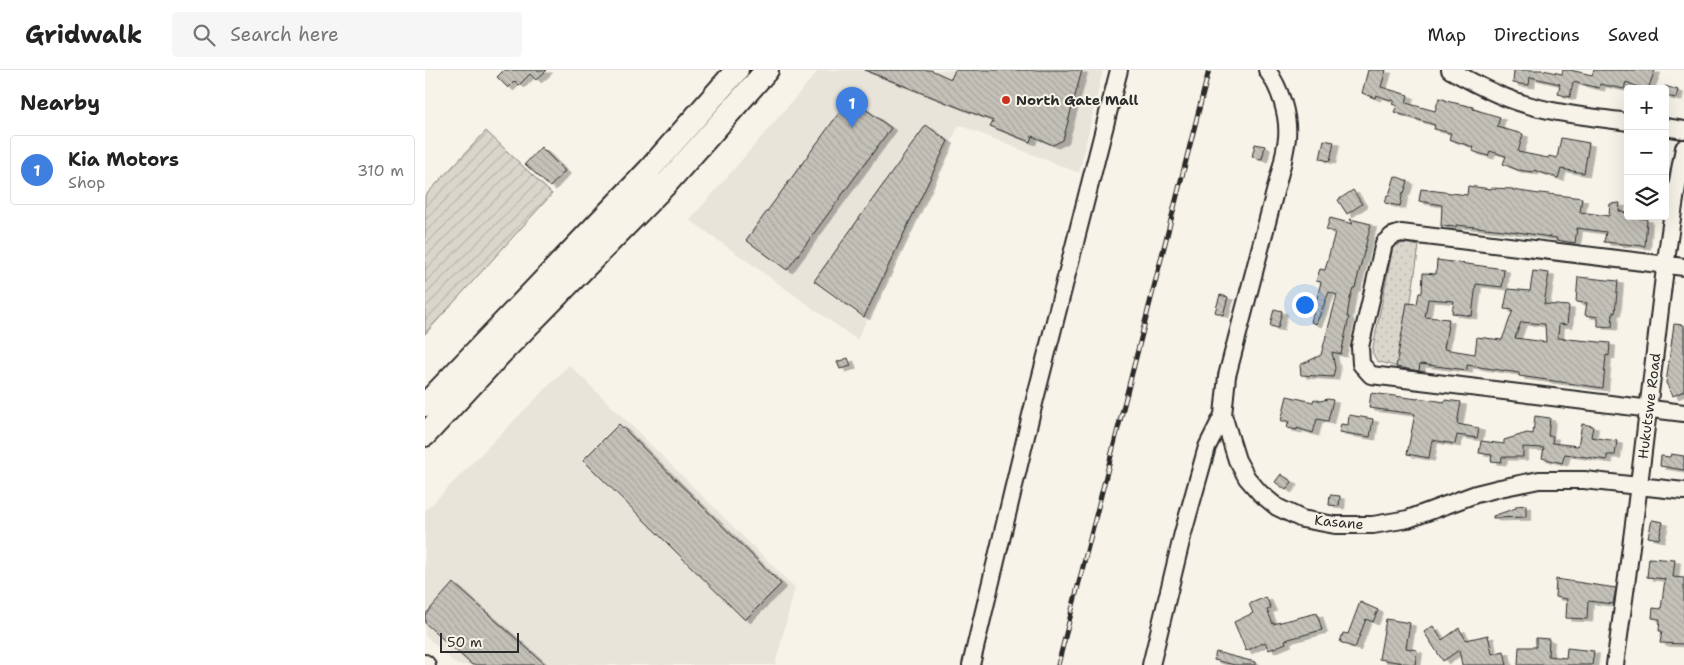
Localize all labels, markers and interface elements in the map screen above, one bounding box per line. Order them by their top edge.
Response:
search box [172,12,522,57]
text: Gridwalk [25,19,142,51]
icon: search [190,21,218,49]
text: Search here [230,22,339,47]
text: Map [1428,23,1466,47]
text: Directions [1494,23,1580,47]
text: Saved [1608,23,1659,47]
map controls [1624,85,1669,220]
button: + [1624,85,1669,130]
pin: 1 [836,87,868,128]
text: Nearby [20,89,100,117]
place label: North Gate Mall [1016,91,1139,109]
marker: North Gate Mall [1000,94,1012,106]
button: − [1624,130,1669,175]
text: Kia Motors [68,147,179,172]
text: 1 [33,160,41,181]
text: 310 m [357,160,404,181]
text: Shop [68,172,105,193]
button: layers [1624,175,1669,220]
your location [1292,292,1318,318]
street label: Hukutswe Road [1634,352,1664,460]
street label: Kasane [1314,511,1364,533]
scale bar [440,630,519,653]
text: 50 m [447,633,482,651]

